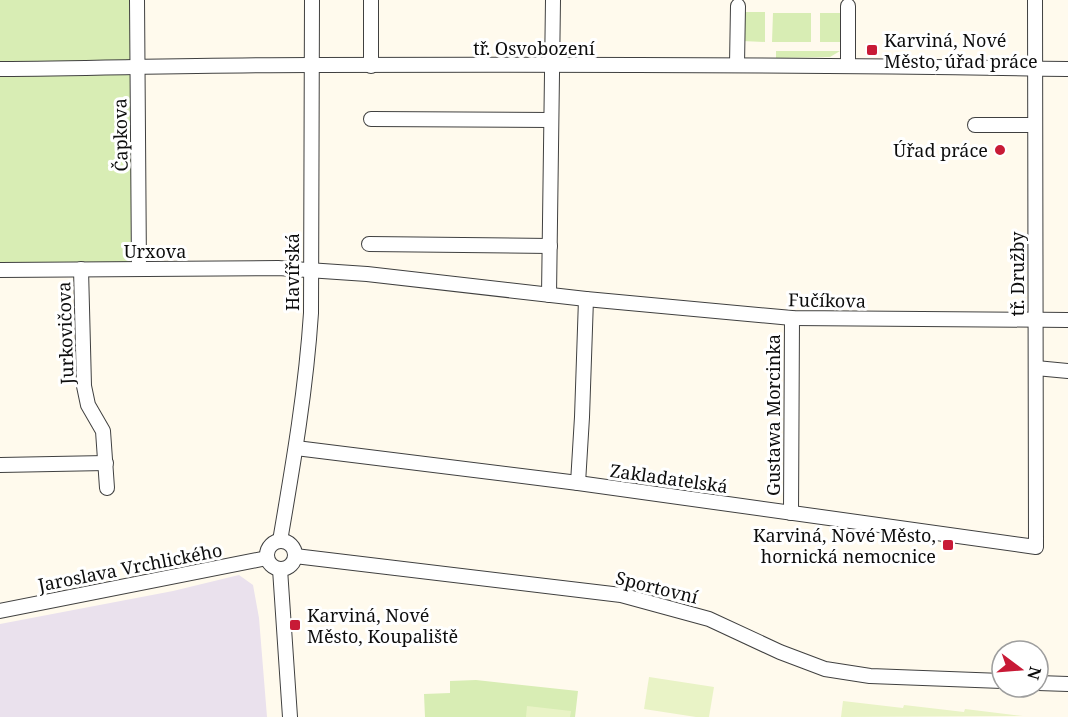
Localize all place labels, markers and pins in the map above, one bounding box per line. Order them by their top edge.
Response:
place label: Karviná, Nové Město, úřad práce [884,28,1038,73]
marker: Karviná, Nové Město, úřad práce [865,43,879,57]
place label: Úřad práce [893,138,988,162]
marker: Úřad práce [993,143,1007,157]
place label: Karviná, Nové Město, hornická nemocnice [753,523,936,568]
marker: Karviná, Nové Město, hornická nemocnice [941,538,955,552]
place label: Karviná, Nové Město, Koupaliště [307,603,458,648]
marker: Karviná, Nové Město, Koupaliště [288,618,302,632]

